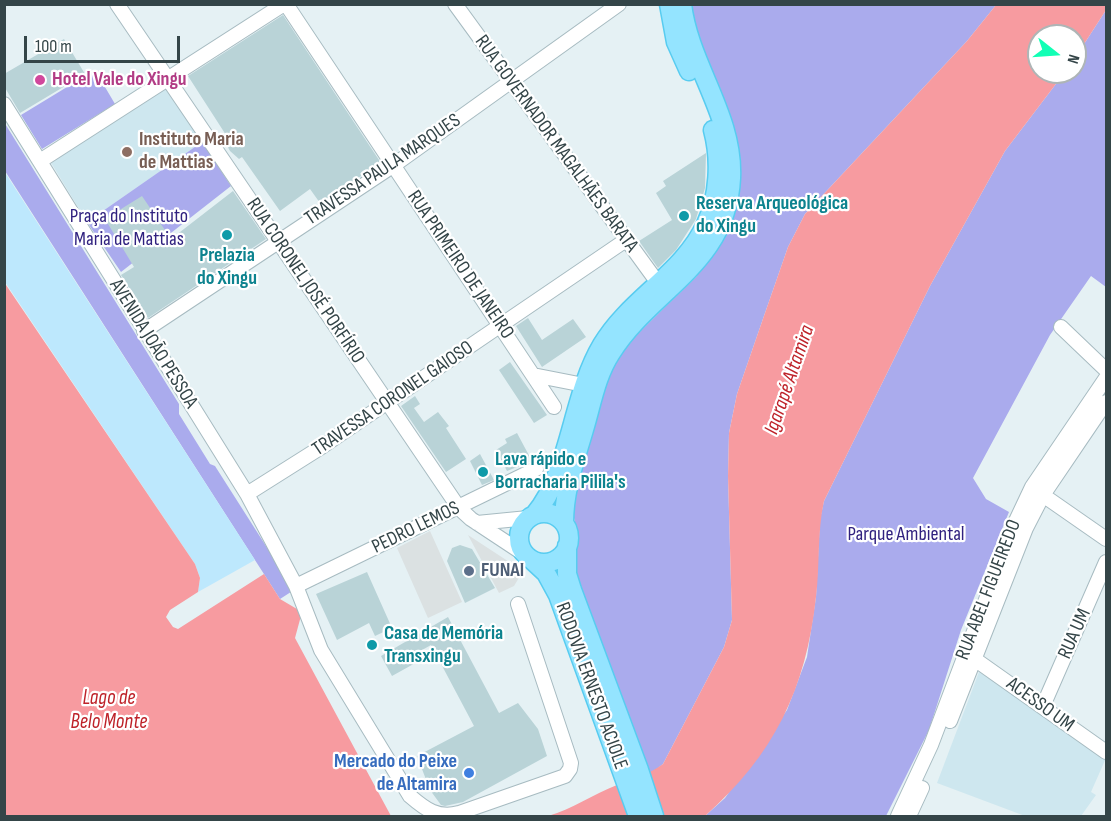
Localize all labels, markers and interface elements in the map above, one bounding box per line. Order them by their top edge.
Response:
scale bar [27,24,183,62]
north arrow [1027,24,1087,84]
street label: RUA GOVERNADOR MAGALHÃES BARATA [469,31,643,257]
text: 100 m [35,36,72,57]
text: N [1062,52,1083,66]
place label: Hotel Vale do Xingu [52,68,187,92]
marker: Hotel Vale do Xingu [33,73,47,87]
street label: TRAVESSA PAULA MARQUES [301,109,465,231]
place label: Instituto Maria de Mattias [139,128,244,175]
marker: Instituto Maria de Mattias [120,145,134,159]
street label: RUA PRIMEIRO DE JANEIRO [401,186,519,344]
place label: Reserva Arqueológica do Xingu [696,192,848,239]
street label: RUA CORONEL JOSÉ PORFÍRIO [241,194,369,368]
park label: Praça do Instituto Maria de Mattias [70,205,188,252]
marker: Reserva Arqueológica do Xingu [677,209,691,223]
marker: Prelazia do Xingu [220,228,234,242]
place label: Prelazia do Xingu [197,244,257,291]
street label: AVENIDA JOÃO PESSOA [104,275,202,413]
water label: Igarapé Altamira [760,322,820,438]
street label: TRAVESSA CORONEL GAIOSO [308,336,478,462]
place label: Lava rápido e Borracharia Pilila's [495,448,626,495]
marker: Lava rápido e Borracharia Pilila's [476,465,490,479]
street label: PEDRO LEMOS [368,497,464,559]
street label: RUA ABEL FIGUEIREDO [951,517,1027,663]
park label: Parque Ambiental [847,523,965,547]
place label: FUNAI [481,559,524,583]
marker: FUNAI [462,564,476,578]
street label: RODOVIA ERNESTO ACIOLE [550,599,632,773]
street label: RUA UM [1053,605,1097,663]
place label: Casa de Memória Transxingu [384,622,503,669]
marker: Casa de Memória Transxingu [365,638,379,652]
street label: ACESSO UM [1001,672,1079,738]
water label: Lago de Belo Monte [71,686,147,736]
place label: Mercado do Peixe de Altamira [334,750,457,797]
marker: Mercado do Peixe de Altamira [462,766,476,780]

